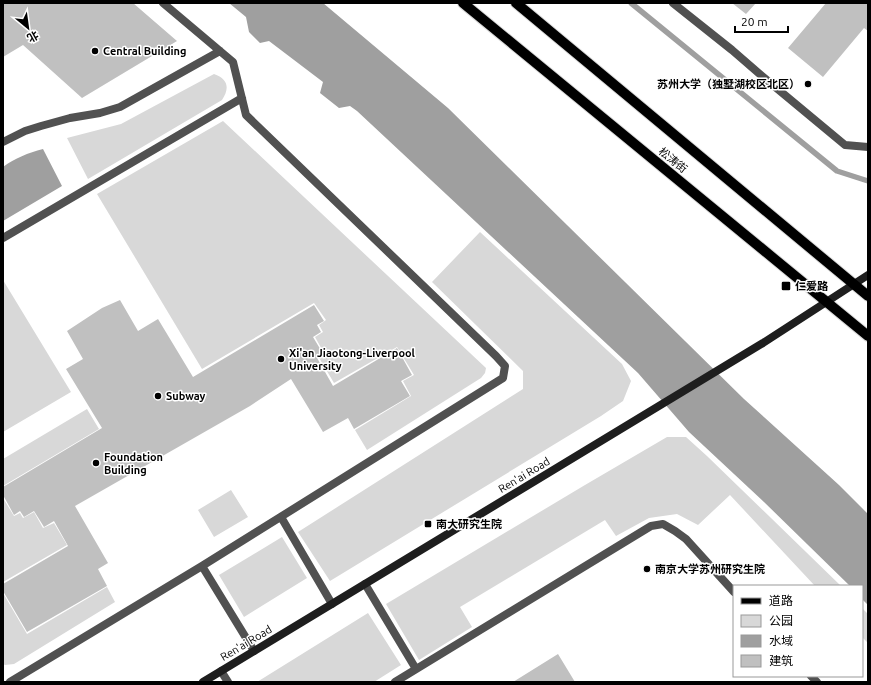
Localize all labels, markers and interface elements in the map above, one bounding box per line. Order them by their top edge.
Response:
north arrow [8,8,48,48]
scale bar [735,8,788,34]
text: 20 m [741,15,768,28]
text: 北 [25,29,41,45]
place label: Central Building [103,45,186,57]
marker: Central Building [90,46,100,56]
place label: 苏州大学（独墅湖校区北区） [657,78,800,90]
marker: 苏州大学（独墅湖校区北区） [803,79,813,89]
street label: 松涛街 [656,145,690,175]
marker: 仁爱路 [780,280,792,292]
place label: 仁爱路 [795,280,829,292]
place label: Xi'an Jiaotong-Liverpool University [289,347,416,372]
marker: Xi'an Jiaotong-Liverpool University [276,354,286,364]
place label: Subway [166,390,206,402]
marker: Subway [153,391,163,401]
place label: Foundation Building [104,451,163,476]
street label: Ren'ai Road [496,455,552,495]
marker: Foundation Building [91,458,101,468]
place label: 南大研究生院 [436,518,502,530]
marker: 南大研究生院 [423,519,433,529]
place label: 南京大学苏州研究生院 [655,563,765,575]
marker: 南京大学苏州研究生院 [642,564,652,574]
legend [733,585,863,677]
text: 道路 [769,594,793,607]
text: 公园 [769,614,793,627]
street label: Ren'ai Road [218,623,274,663]
text: 水域 [769,634,793,647]
text: 建筑 [769,654,793,667]

